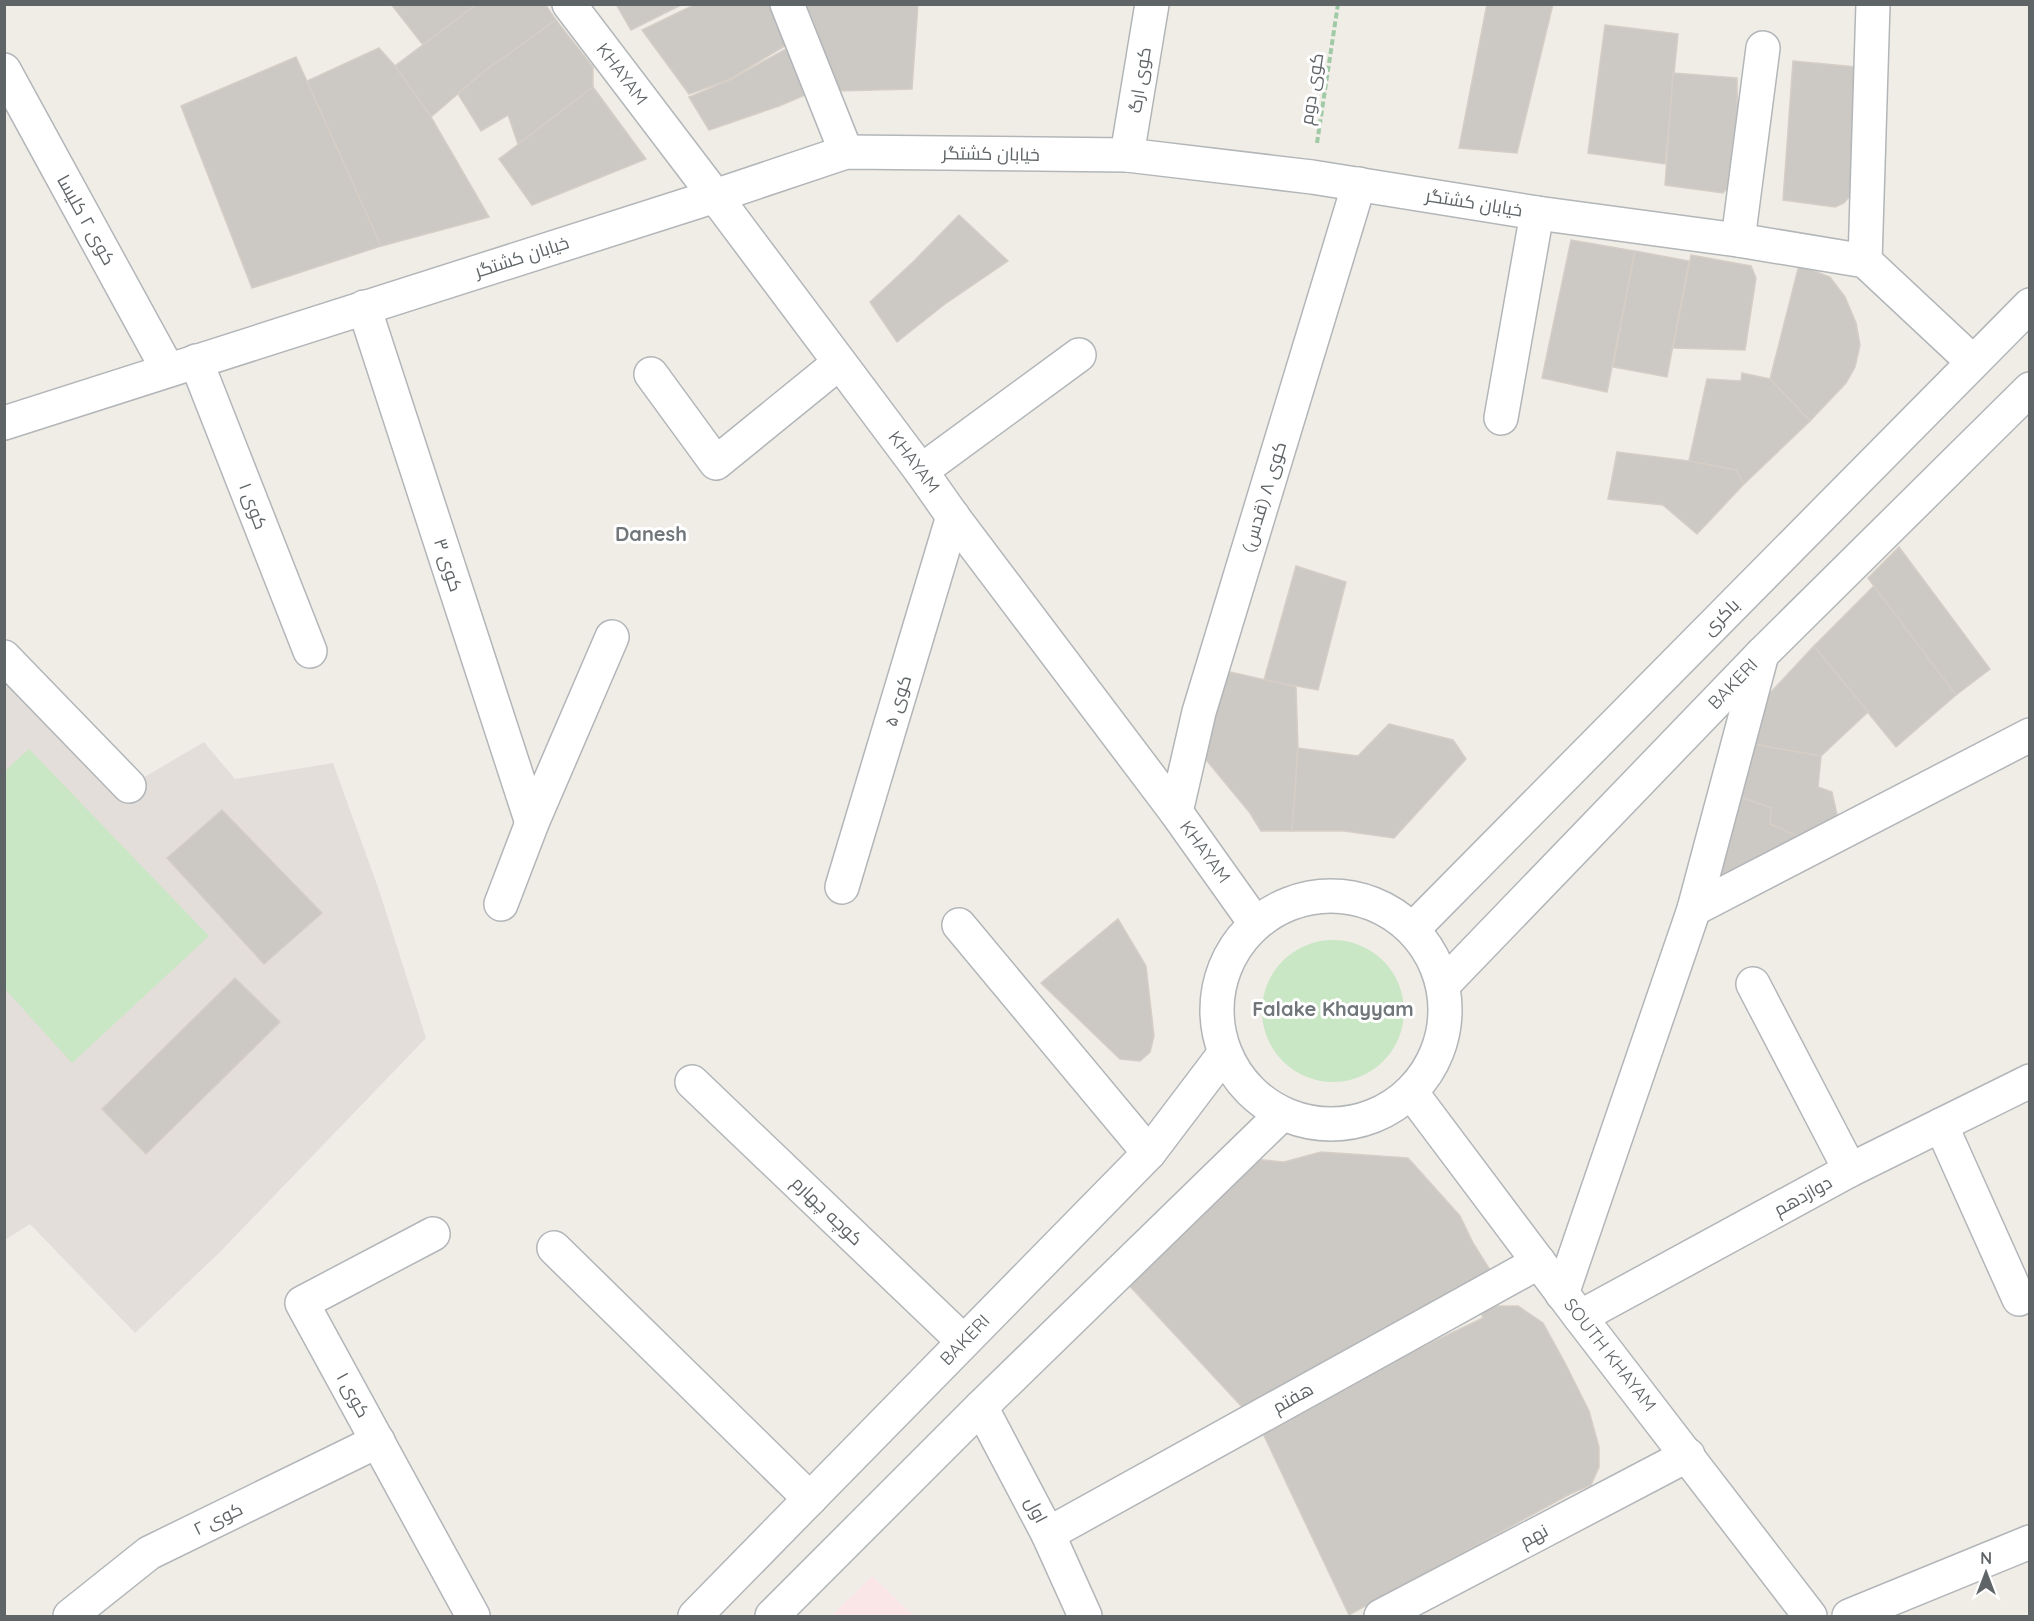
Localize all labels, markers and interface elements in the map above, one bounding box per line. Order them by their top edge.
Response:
street label: KHAYAM [592,38,653,109]
street label: کوی ارگ [1123,45,1156,115]
street label: کوی دوم [1294,51,1330,127]
street label: خیابان کشتگر [941,141,1040,166]
street label: کوی ۲ کلیسا [52,170,121,269]
street label: خیابان کشتگر [1423,183,1524,222]
street label: خیابان کشتگر [471,230,572,283]
street label: KHAYAM [884,426,945,497]
street label: کوی ۸ (قدس) [1236,439,1291,555]
street label: کوی ۱ [234,479,273,532]
district label: Danesh [615,521,687,546]
street label: کوی ۳ [429,535,468,594]
street label: باکری [1697,593,1744,640]
street label: BAKERI [1703,653,1763,714]
street label: کوی ۵ [879,672,916,729]
street label: KHAYAM [1175,816,1236,888]
district label: Falake Khayyam [1252,996,1414,1021]
street label: دوازدهم [1770,1170,1836,1222]
street label: کوچه چهارم [786,1171,868,1251]
street label: SOUTH KHAYAM [1559,1294,1662,1416]
street label: BAKERI [935,1309,995,1370]
street label: کوی ۱ [332,1368,375,1421]
street label: هفتم [1268,1377,1318,1419]
street label: اول [1020,1493,1053,1527]
street label: کوی ۲ [189,1497,246,1540]
street label: نهم [1516,1519,1552,1553]
north arrow [1956,1543,2016,1603]
text: N [1980,1548,1992,1568]

